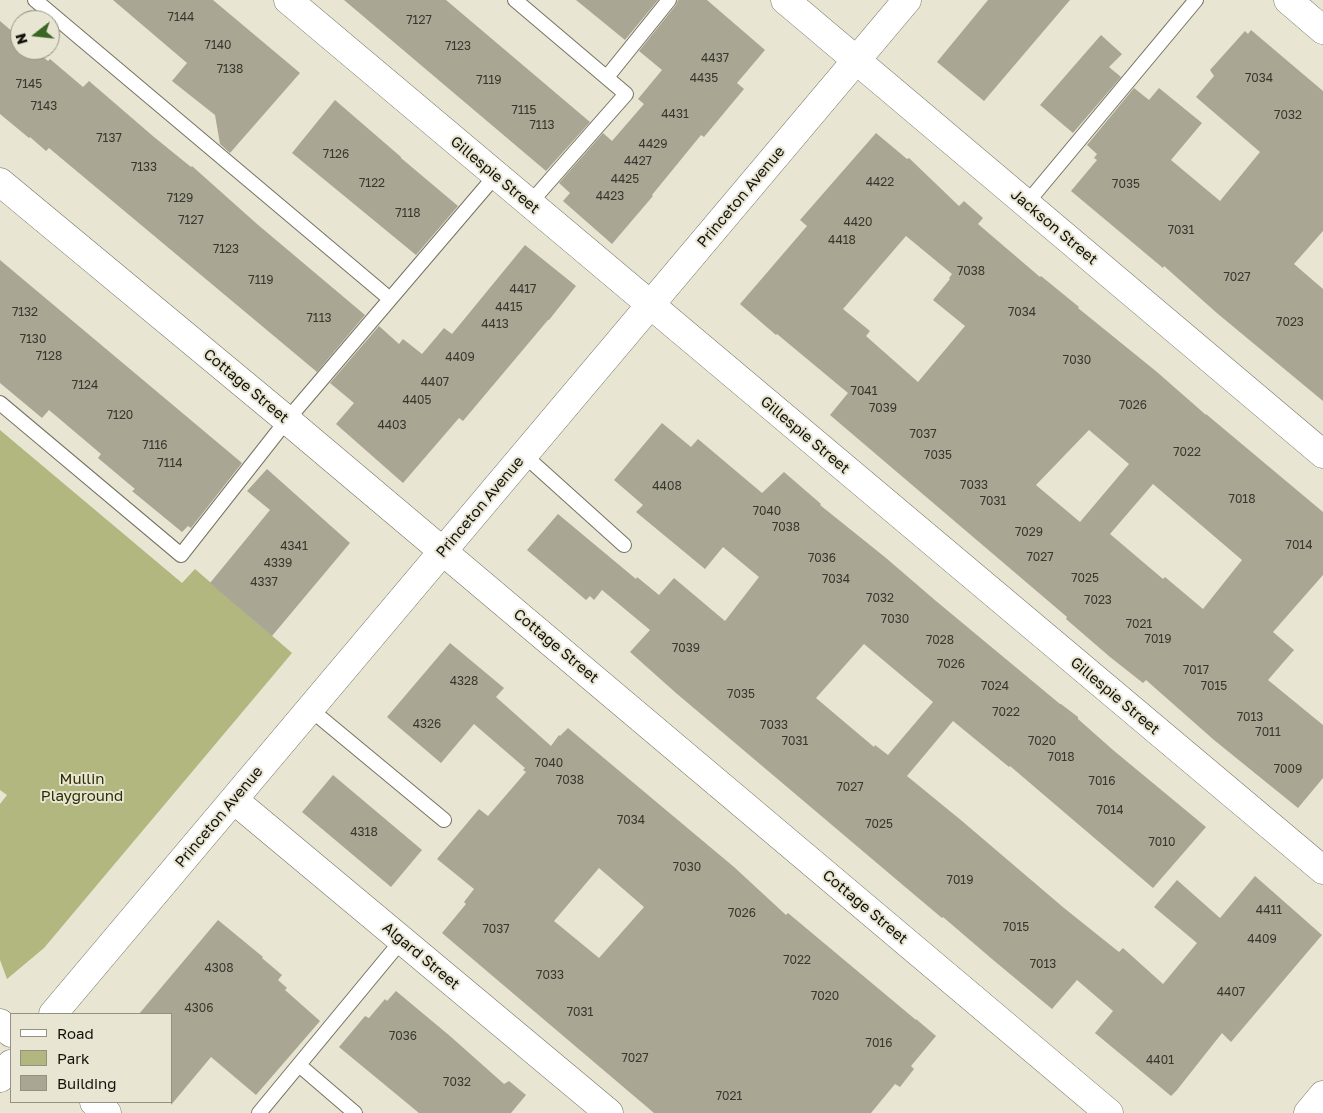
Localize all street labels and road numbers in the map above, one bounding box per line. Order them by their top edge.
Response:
street label: Gillespie Street [447,132,543,218]
street label: Princeton Avenue [693,143,789,251]
street label: Jackson Street [1007,185,1101,269]
street label: Cottage Street [200,345,292,427]
street label: Gillespie Street [757,392,853,478]
street label: Princeton Avenue [432,453,528,561]
street label: Cottage Street [510,605,602,687]
street label: Gillespie Street [1067,653,1163,739]
street label: Princeton Avenue [171,763,267,871]
street label: Cottage Street [819,866,911,948]
street label: Algard Street [379,919,463,993]

